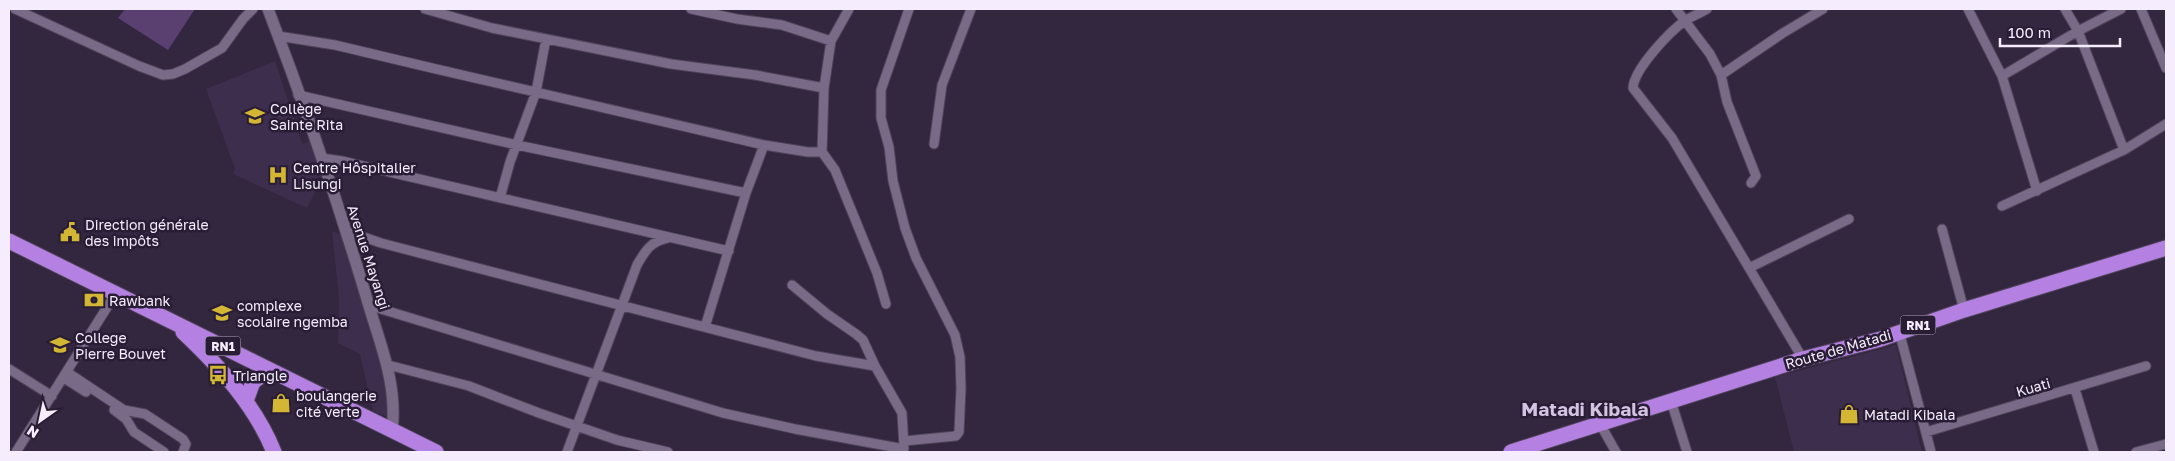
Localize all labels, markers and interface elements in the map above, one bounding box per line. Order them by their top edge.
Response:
scale bar [2000,15,2120,47]
text: 100 m [2008,23,2051,41]
place label: Collège Sainte Rita [270,100,343,133]
school or university icon: Collège Sainte Rita [244,105,266,127]
place label: Centre Hôspitalier Lisungi [293,159,416,192]
hospital icon: Centre Hôspitalier Lisungi [267,164,289,186]
street label: Avenue Mayangi [344,203,394,311]
place label: Direction générale des impôts [85,216,209,249]
public building icon: Direction générale des impôts [59,221,81,243]
bank icon: Rawbank [83,289,105,311]
place label: Rawbank [109,292,171,309]
place label: complexe scolaire ngemba [237,297,348,330]
school or university icon: complexe scolaire ngemba [211,302,233,324]
road number: RN1 [1900,316,1936,334]
street label: Route de Matadi [1783,326,1893,372]
place label: College Pierre Bouvet [75,329,166,362]
school or university icon: College Pierre Bouvet [49,334,71,356]
road number: RN1 [206,336,240,356]
bus stop icon: Triangle [207,364,229,386]
place label: Triangle [233,367,287,384]
street label: Kuati [2014,374,2052,400]
place label: boulangerie cité verte [296,387,377,420]
shop icon: boulangerie cité verte [270,392,292,414]
north arrow [15,396,65,446]
district label: Matadi Kibala [1521,397,1649,420]
shop icon: Matadi Kibala [1838,403,1860,425]
place label: Matadi Kibala [1864,406,1956,423]
text: N [24,422,42,442]

